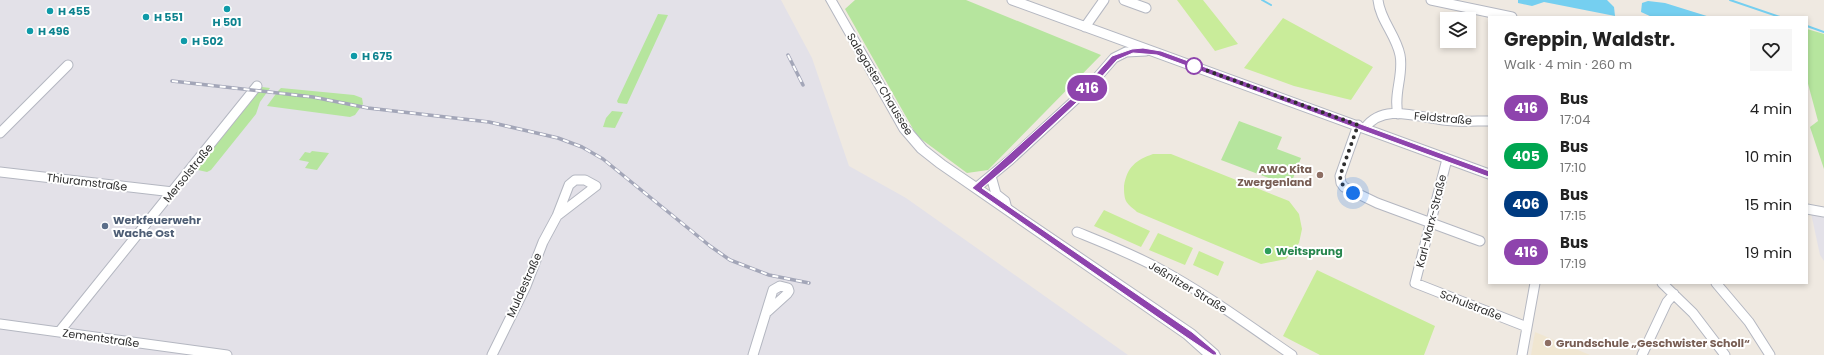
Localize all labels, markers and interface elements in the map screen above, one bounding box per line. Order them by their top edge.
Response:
place label: H 455 [58,3,90,19]
marker: H 501 [222,4,232,14]
marker: H 455 [45,6,55,16]
place label: H 551 [154,9,183,25]
marker: H 551 [141,12,151,22]
map controls [1440,12,1476,48]
button: layers [1440,12,1476,48]
place label: H 501 [213,14,241,30]
place label: H 496 [38,23,70,39]
marker: H 496 [25,26,35,36]
text: Greppin, Waldstr. [1504,26,1675,53]
button: heart [1750,29,1792,71]
street label: Salegaster Chaussee [843,30,917,138]
place label: H 502 [192,33,223,49]
marker: H 502 [179,36,189,46]
place label: H 675 [362,48,392,64]
marker: H 675 [349,51,359,61]
text: Walk · 4 min · 260 m [1504,55,1632,74]
unlabelled marker [1185,57,1203,75]
line badge: 416 [1064,75,1110,101]
text: 416 [1075,78,1099,98]
text: Bus [1560,88,1588,109]
text: 416 [1514,98,1538,118]
text: 4 min [1750,98,1792,119]
street label: Feldstraße [1413,107,1473,129]
text: 17:04 [1560,110,1590,129]
text: Bus [1560,136,1588,157]
street label: Mersolstraße [159,140,217,206]
text: 405 [1512,146,1540,166]
text: 10 min [1745,146,1792,167]
text: 17:10 [1560,158,1586,177]
place label: AWO Kita Zwergenland [1237,161,1312,190]
street label: Thiuramstraße [46,169,128,195]
marker: AWO Kita Zwergenland [1315,170,1325,180]
street label: Karl-Marx-Straße [1412,173,1450,269]
your location [1343,183,1363,203]
text: Bus [1560,184,1588,205]
text: 406 [1512,194,1540,214]
text: 15 min [1745,194,1792,215]
text: 17:15 [1560,206,1586,225]
place label: Werkfeuerwehr Wache Ost [113,212,201,241]
marker: Werkfeuerwehr Wache Ost [100,221,110,231]
text: Bus [1560,232,1588,253]
text: 416 [1514,242,1538,262]
text: 19 min [1745,242,1792,263]
place label: Weitsprung [1276,243,1343,259]
marker: Weitsprung [1263,246,1273,256]
street label: Muldestraße [503,250,545,320]
text: 17:19 [1560,254,1586,273]
street label: Jeßnitzer Straße [1146,257,1230,317]
street label: Schulstraße [1438,286,1505,324]
street label: Zementstraße [61,325,141,351]
place label: Grundschule „Geschwister Scholl“ [1556,335,1750,351]
marker: Grundschule „Geschwister Scholl“ [1543,338,1553,348]

